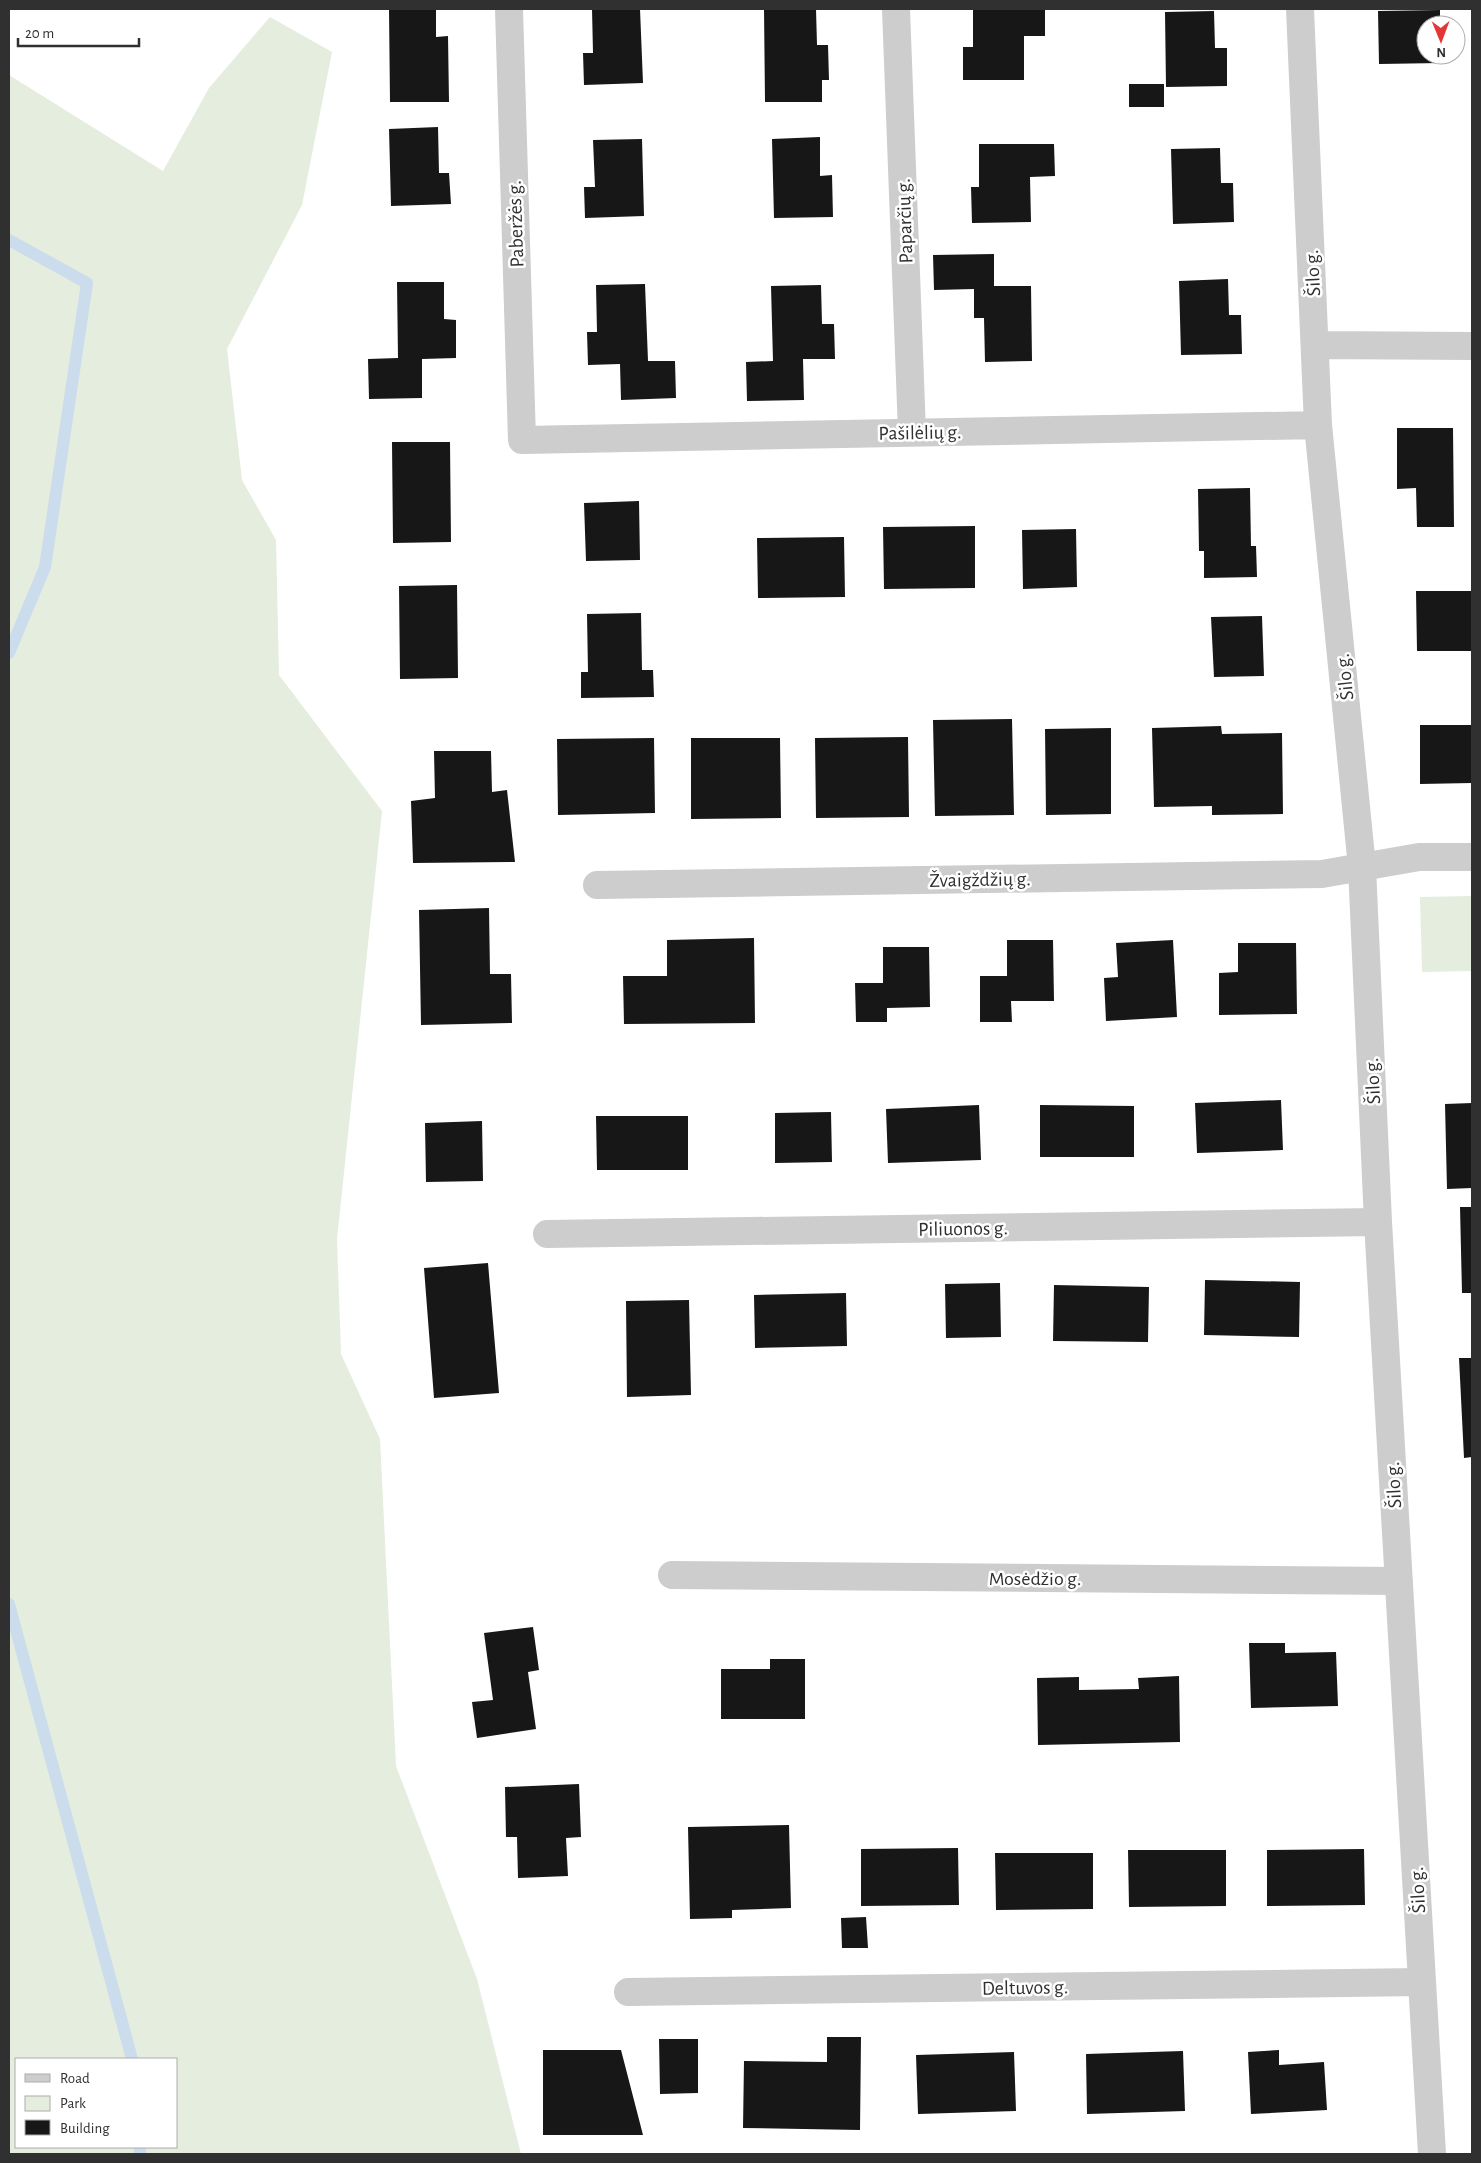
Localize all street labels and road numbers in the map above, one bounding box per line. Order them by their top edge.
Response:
street label: Paparčių g. [894,178,916,264]
street label: Paberžės g. [504,180,528,268]
street label: Šilo g. [1301,249,1324,297]
street label: Pašilėlių g. [878,422,962,444]
street label: Šilo g. [1332,653,1357,701]
street label: Žvaigždžių g. [929,868,1031,891]
street label: Šilo g. [1361,1057,1384,1105]
street label: Piliuonos g. [918,1218,1008,1240]
street label: Šilo g. [1382,1461,1405,1509]
street label: Mosėdžio g. [989,1569,1081,1589]
street label: Šilo g. [1406,1866,1429,1914]
street label: Deltuvos g. [982,1977,1068,1999]

